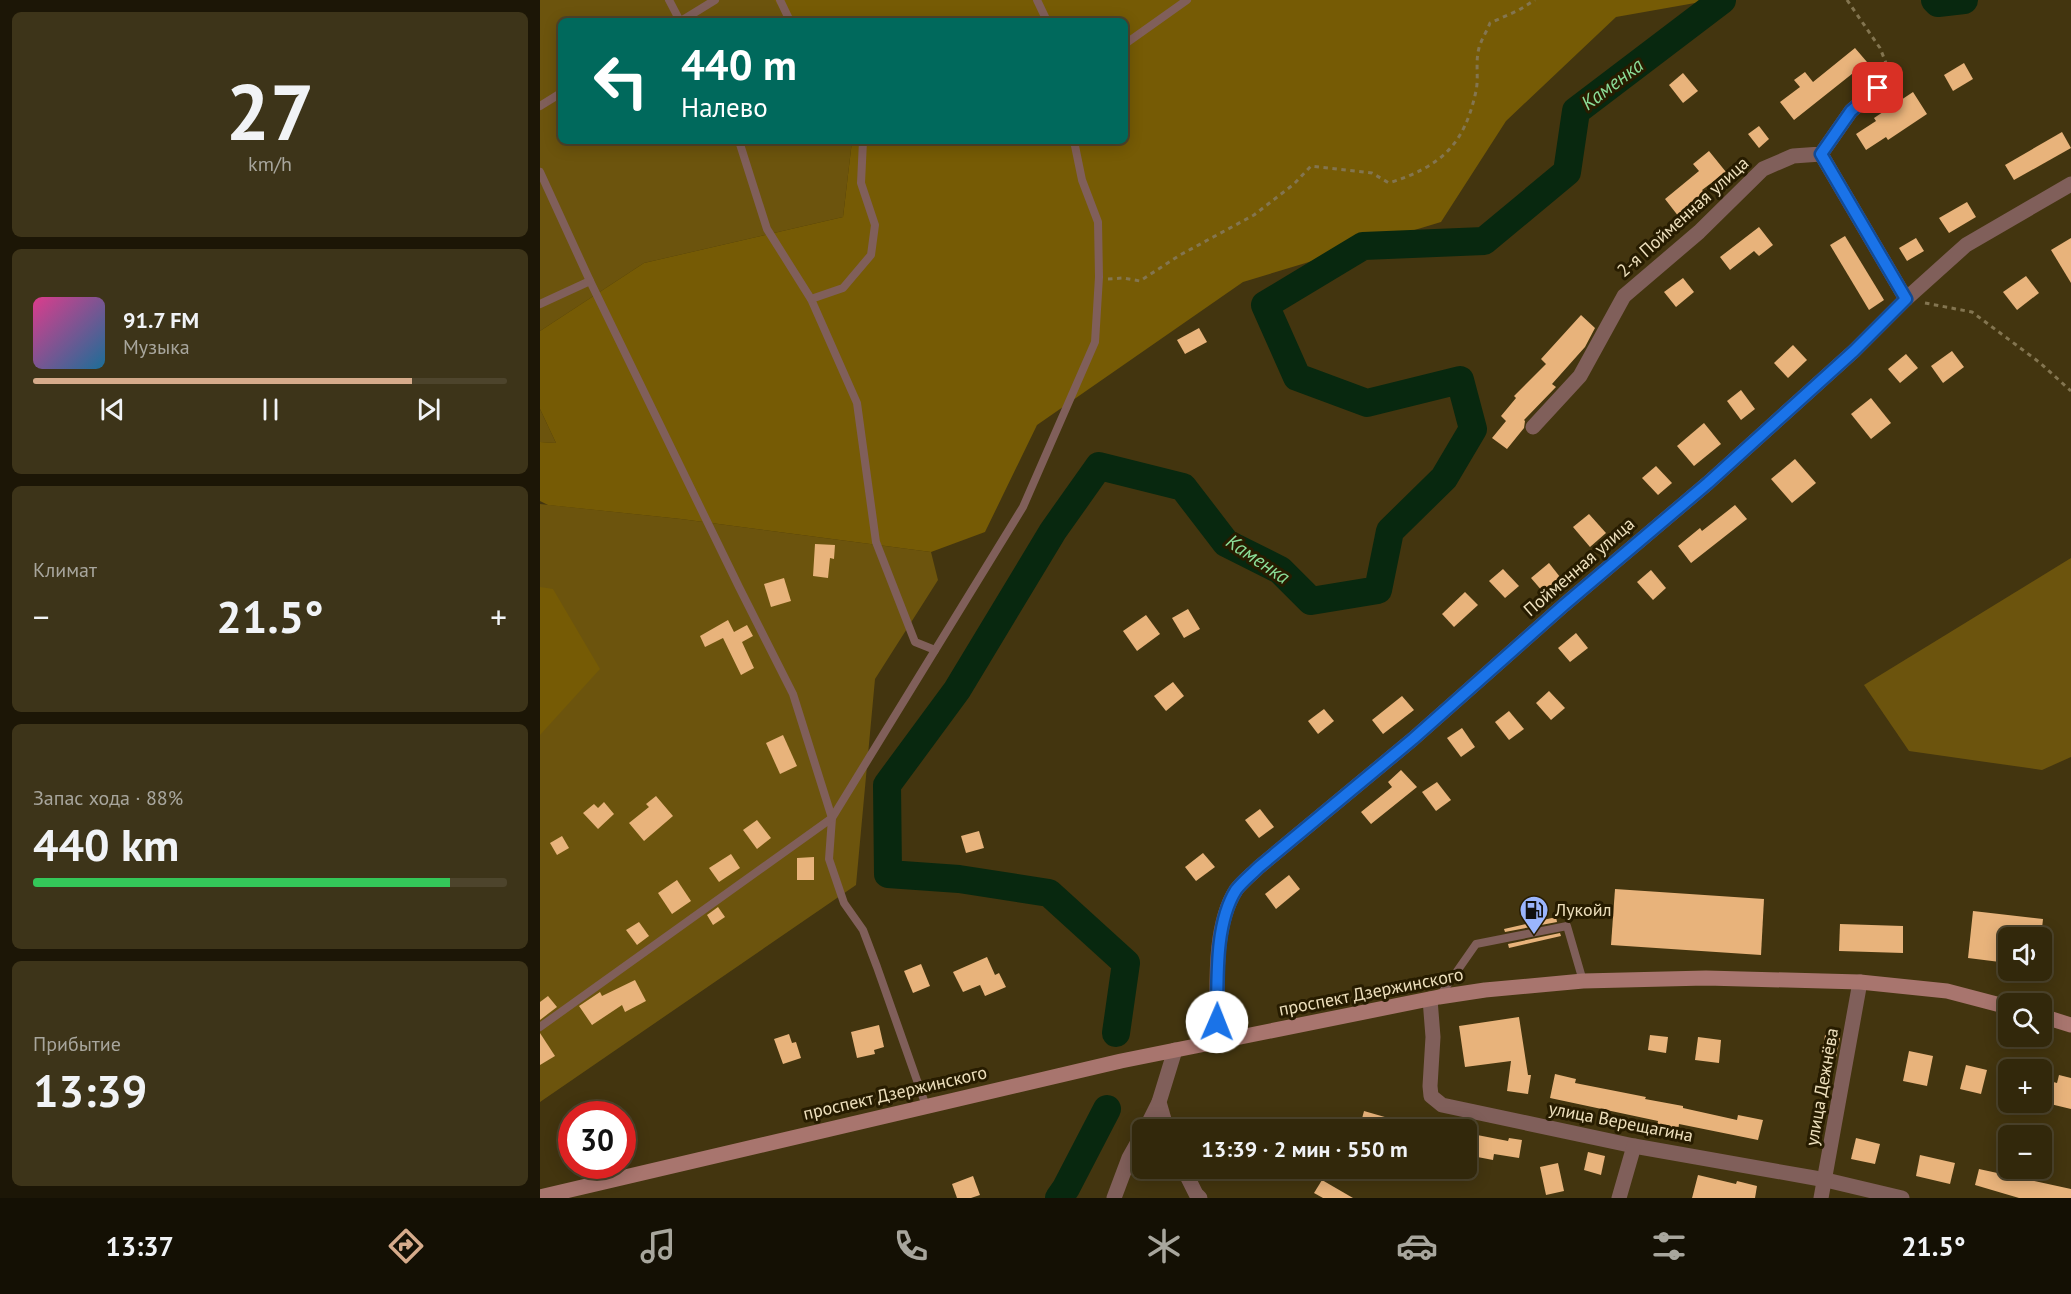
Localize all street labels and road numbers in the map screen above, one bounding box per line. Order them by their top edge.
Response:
street label: 2-я Пойменная улица [1612,151,1753,282]
street label: Пойменная улица [1518,512,1639,621]
street label: проспект Дзержинского [1277,962,1465,1021]
street label: улица Дежнёва [1800,1026,1843,1148]
street label: проспект Дзержинского [801,1060,989,1125]
street label: улица Верещагина [1547,1096,1695,1147]

